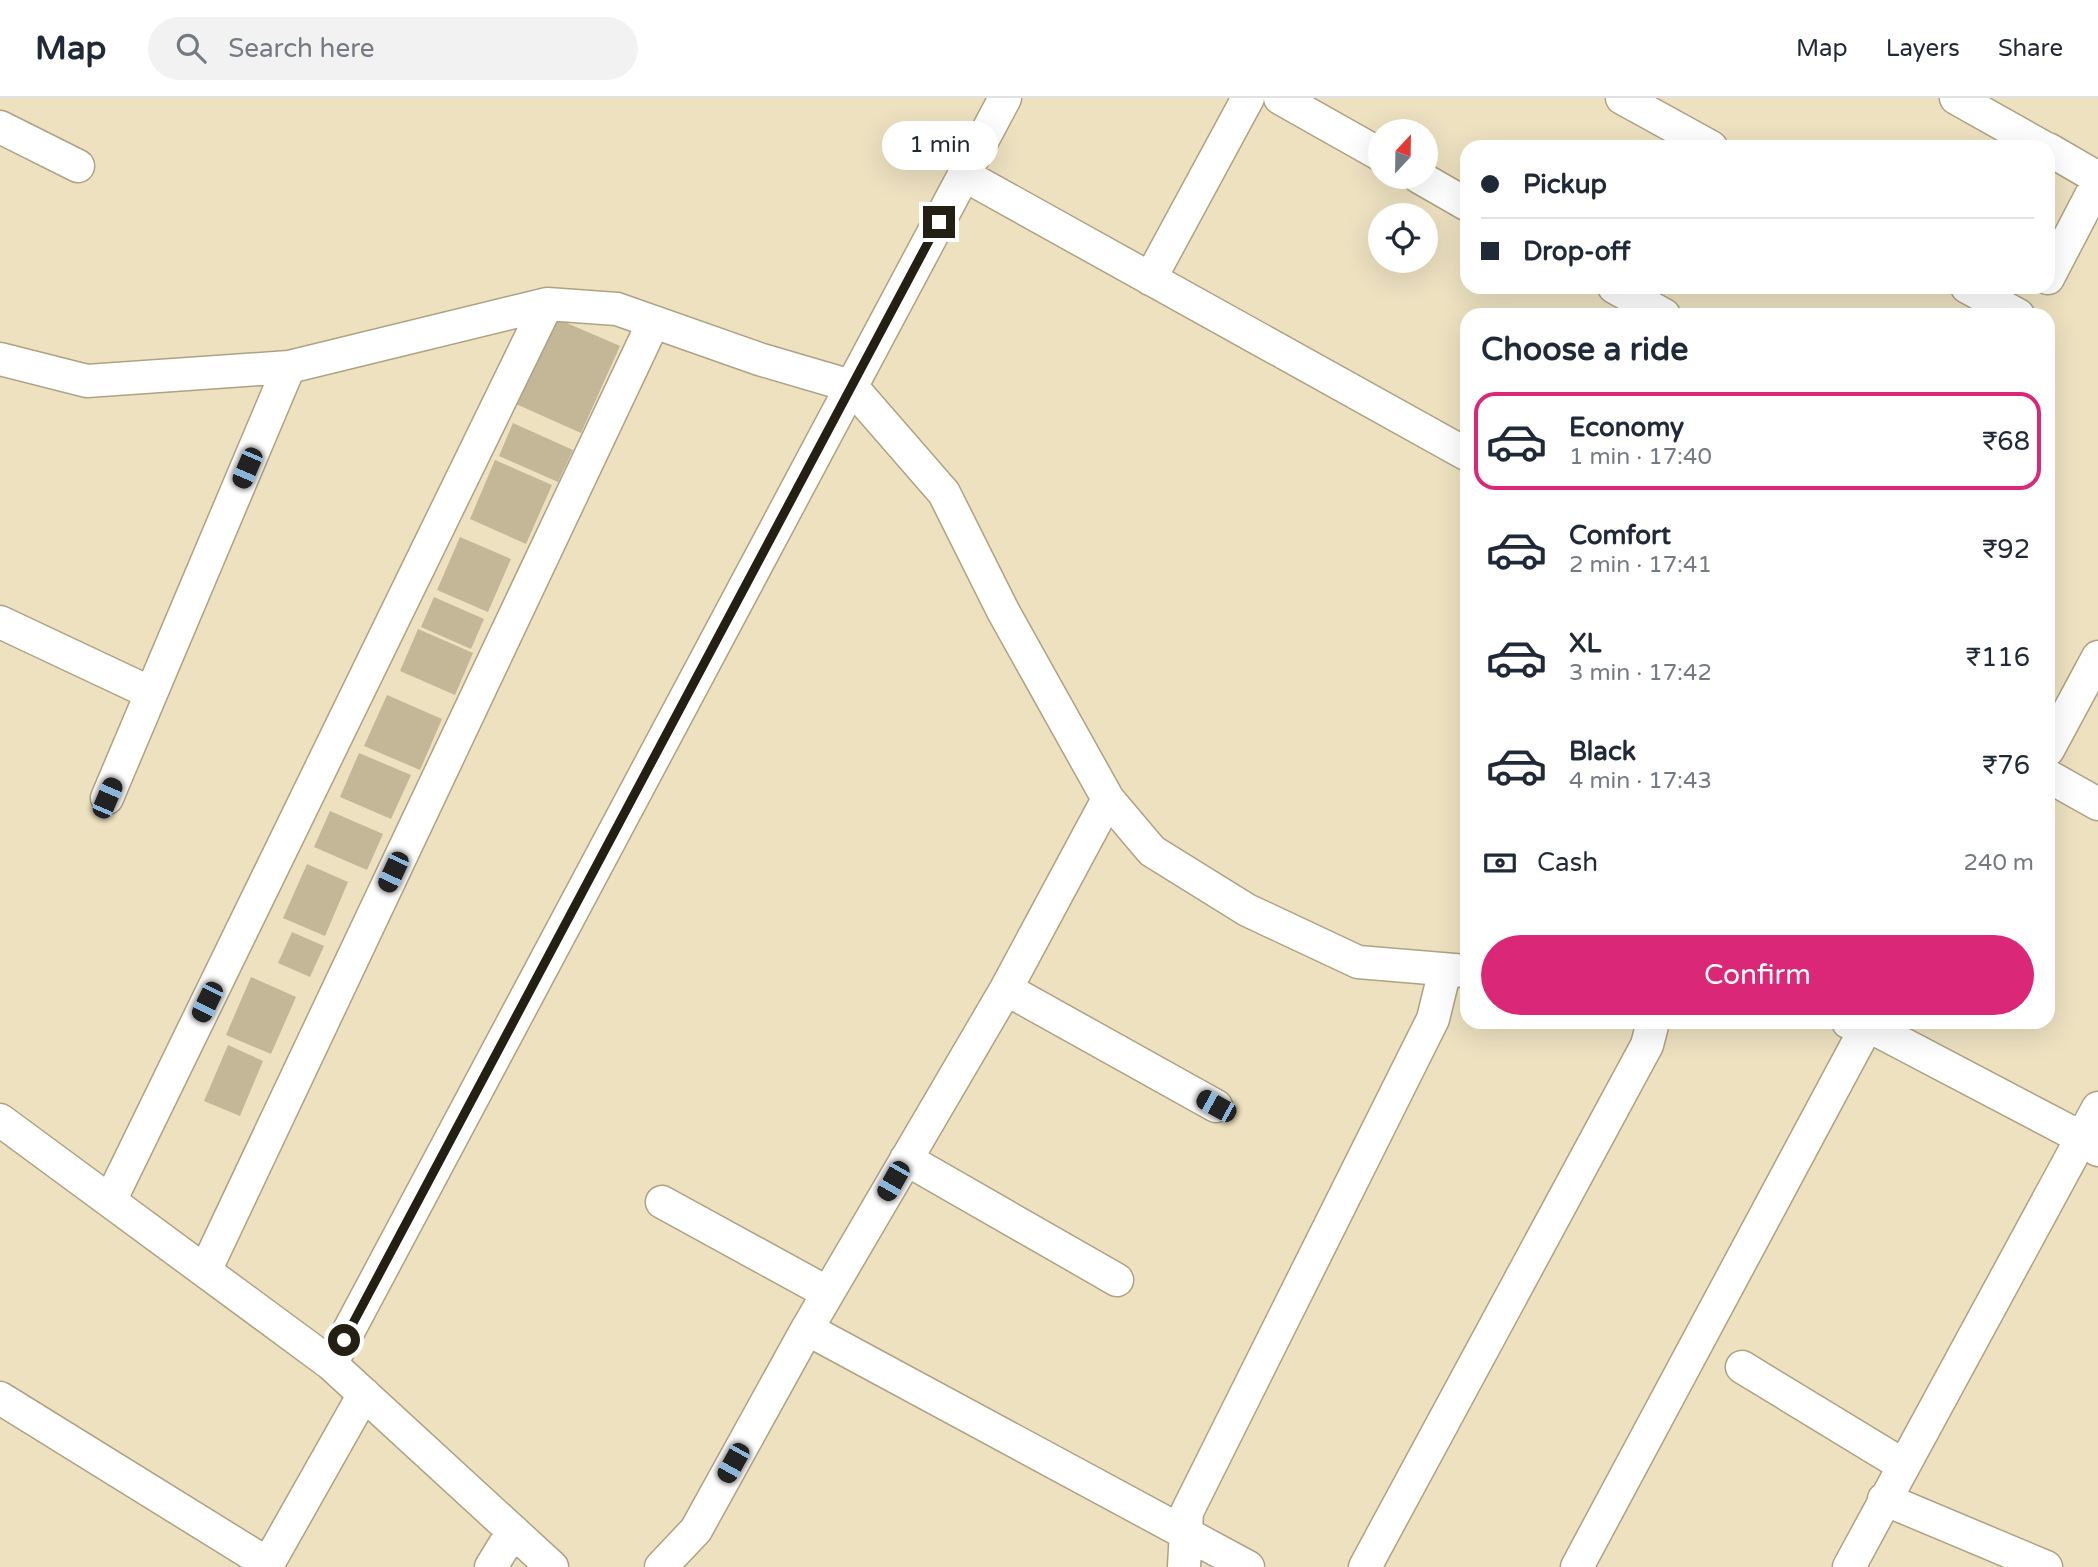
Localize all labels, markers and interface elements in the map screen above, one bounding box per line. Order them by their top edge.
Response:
search box [148,17,638,80]
text: Map [35,29,106,68]
icon: search [172,29,210,67]
text: Search here [228,33,374,64]
text: Map [1796,34,1848,63]
text: Layers [1886,34,1960,63]
text: Share [1998,34,2063,63]
north arrow [1368,119,1438,189]
map controls [1368,119,1438,273]
callout: 1 min [881,121,997,170]
text: 1 min [909,131,971,159]
text: Pickup [1523,169,1607,200]
button: locate [1368,203,1438,273]
route end [923,206,955,238]
text: Drop-off [1523,236,1630,267]
text: Choose a ride [1481,331,1688,369]
icon: car [1485,410,1548,473]
text: Economy [1569,412,1684,443]
text: ₹68 [1982,426,2030,457]
text: 1 min · 17:40 [1569,443,1712,471]
car [230,445,265,491]
icon: car [1485,518,1548,581]
text: Comfort [1569,520,1671,551]
text: ₹92 [1982,534,2030,565]
text: 2 min · 17:41 [1569,551,1712,579]
icon: car [1485,626,1548,689]
text: XL [1569,628,1601,659]
text: ₹116 [1966,642,2030,673]
text: 3 min · 17:42 [1569,659,1712,687]
icon: car [1485,734,1548,797]
text: Black [1569,736,1636,767]
text: ₹76 [1982,750,2030,781]
text: 4 min · 17:43 [1569,767,1712,795]
car [90,775,125,821]
icon: cash [1481,844,1519,882]
text: Cash [1537,847,1598,878]
car [375,849,412,895]
text: 240 m [1964,849,2034,877]
button: Confirm [1481,935,2034,1015]
car [189,979,226,1025]
car [1193,1087,1240,1125]
car [874,1158,913,1204]
route start [328,1324,360,1356]
car [714,1440,753,1486]

